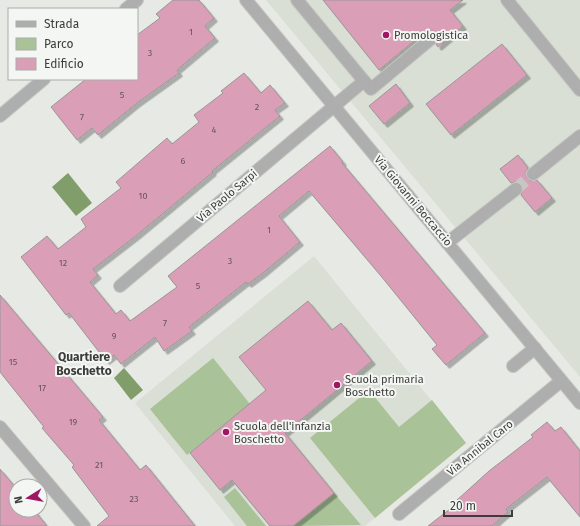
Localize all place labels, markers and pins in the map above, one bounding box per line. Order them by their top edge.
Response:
place label: Promologistica [394,29,468,42]
marker: Promologistica [381,30,391,40]
place label: Scuola primaria Boschetto [345,373,424,399]
marker: Scuola primaria Boschetto [332,380,342,390]
place label: Scuola dell'infanzia Boschetto [234,420,331,446]
marker: Scuola dell'infanzia Boschetto [221,427,231,437]

